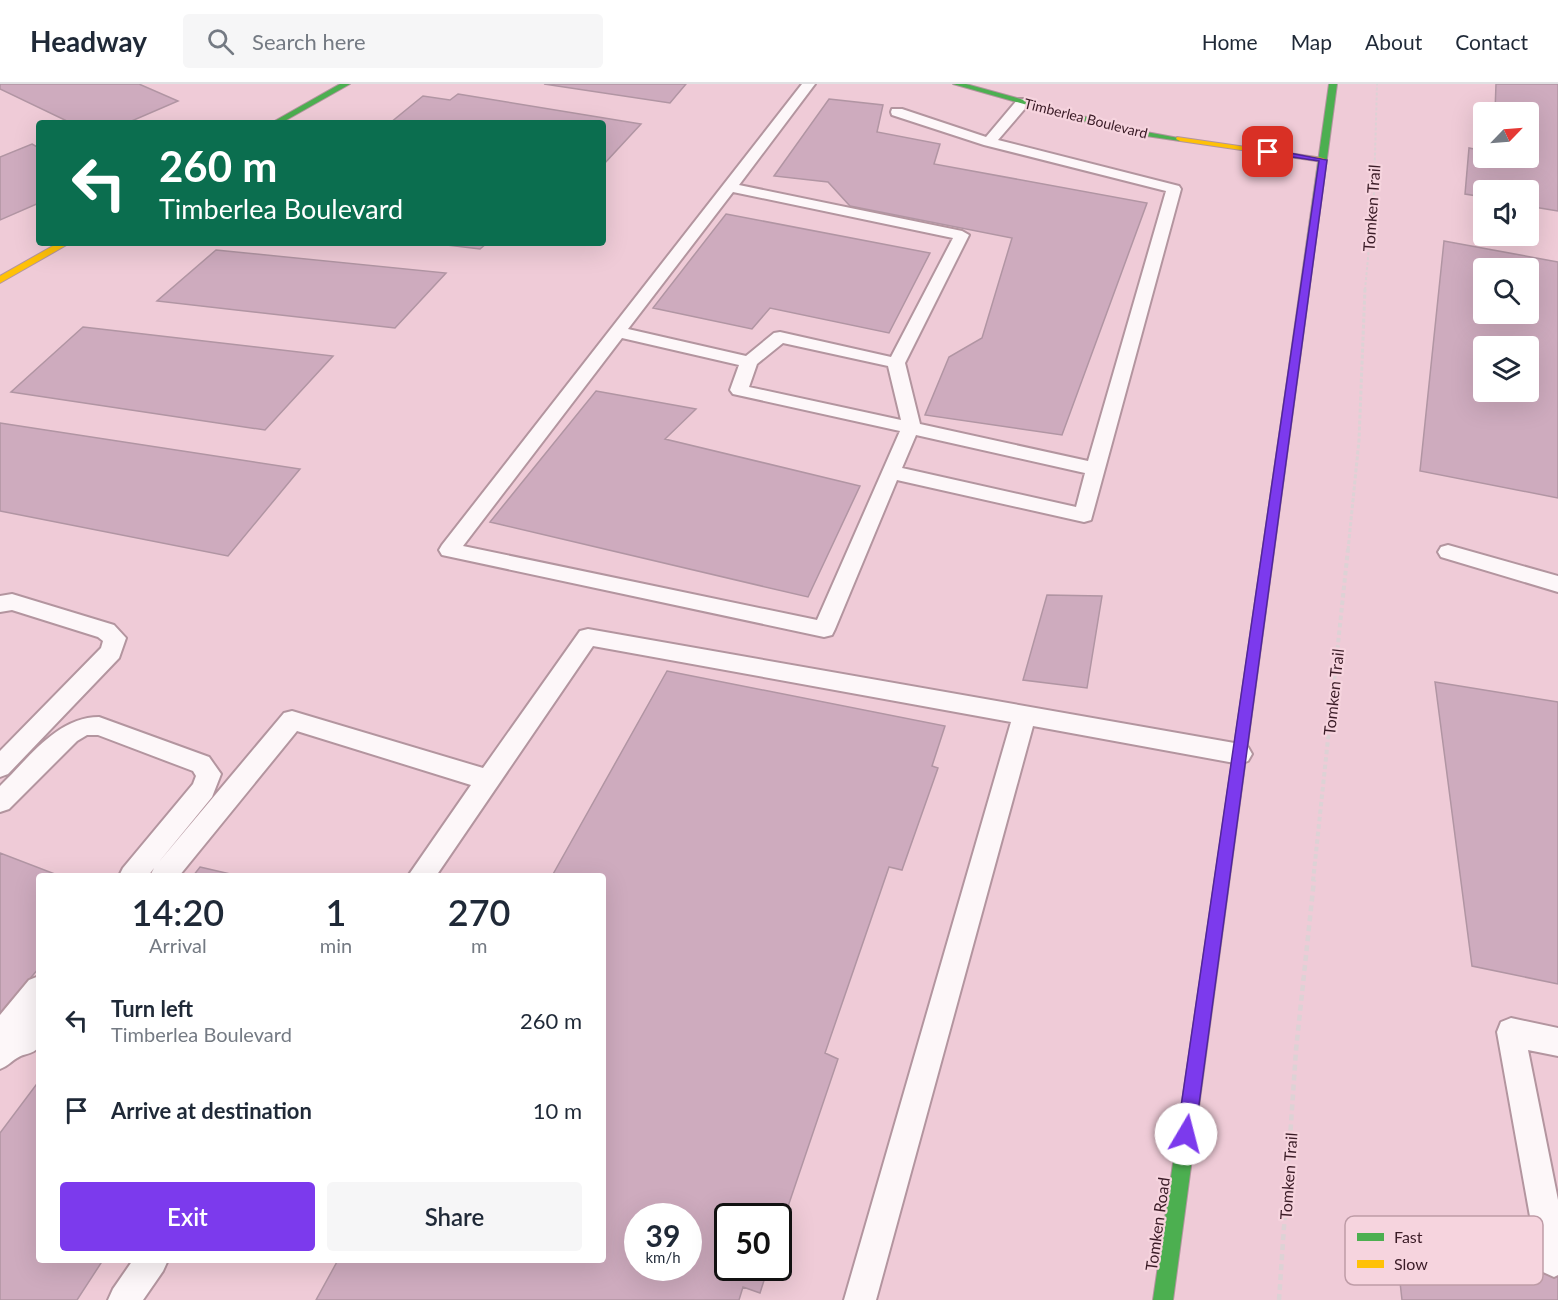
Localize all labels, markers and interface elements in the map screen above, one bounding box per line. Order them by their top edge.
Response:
search box [183,14,603,68]
text: Headway [30,24,147,58]
icon: search [204,25,237,58]
text: Search here [252,28,366,55]
text: Home [1202,29,1258,54]
text: Map [1291,29,1332,54]
text: About [1365,29,1422,54]
text: Contact [1455,29,1528,54]
street label: Timberlea Boulevard [1023,94,1149,142]
north arrow [1473,102,1539,168]
map controls [1473,102,1539,402]
pin [1242,126,1293,177]
icon: arrive [1251,135,1284,168]
text: 260 m [159,141,277,191]
icon: left [60,144,138,222]
street label: Tomken Trail [1358,164,1384,252]
button: sound [1473,180,1539,246]
text: Timberlea Boulevard [159,192,403,225]
button: search [1473,258,1539,324]
button: layers [1473,336,1539,402]
street label: Tomken Trail [1319,648,1347,736]
text: 14:20 [132,890,224,934]
text: 1 [326,890,346,934]
text: 270 [448,890,510,934]
text: Arrival [149,933,207,957]
text: min [320,933,352,957]
text: m [471,933,487,957]
text: Turn left [111,995,193,1022]
icon: left [60,1004,93,1037]
text: 260 m [520,1007,582,1034]
text: Timberlea Boulevard [111,1022,292,1046]
icon: arrive [60,1094,93,1127]
text: Arrive at destination [111,1097,312,1124]
text: 10 m [533,1097,582,1124]
position arrow [1154,1102,1218,1166]
street label: Tomken Trail [1275,1132,1301,1220]
street label: Tomken Road [1141,1176,1173,1272]
button: Exit [60,1182,315,1251]
button: Share [327,1182,582,1251]
speed limit sign: 50 [714,1203,792,1281]
legend [1345,1216,1543,1285]
text: 39 [646,1217,680,1253]
text: Fast [1394,1227,1423,1246]
text: km/h [645,1248,681,1266]
text: Slow [1394,1254,1428,1273]

